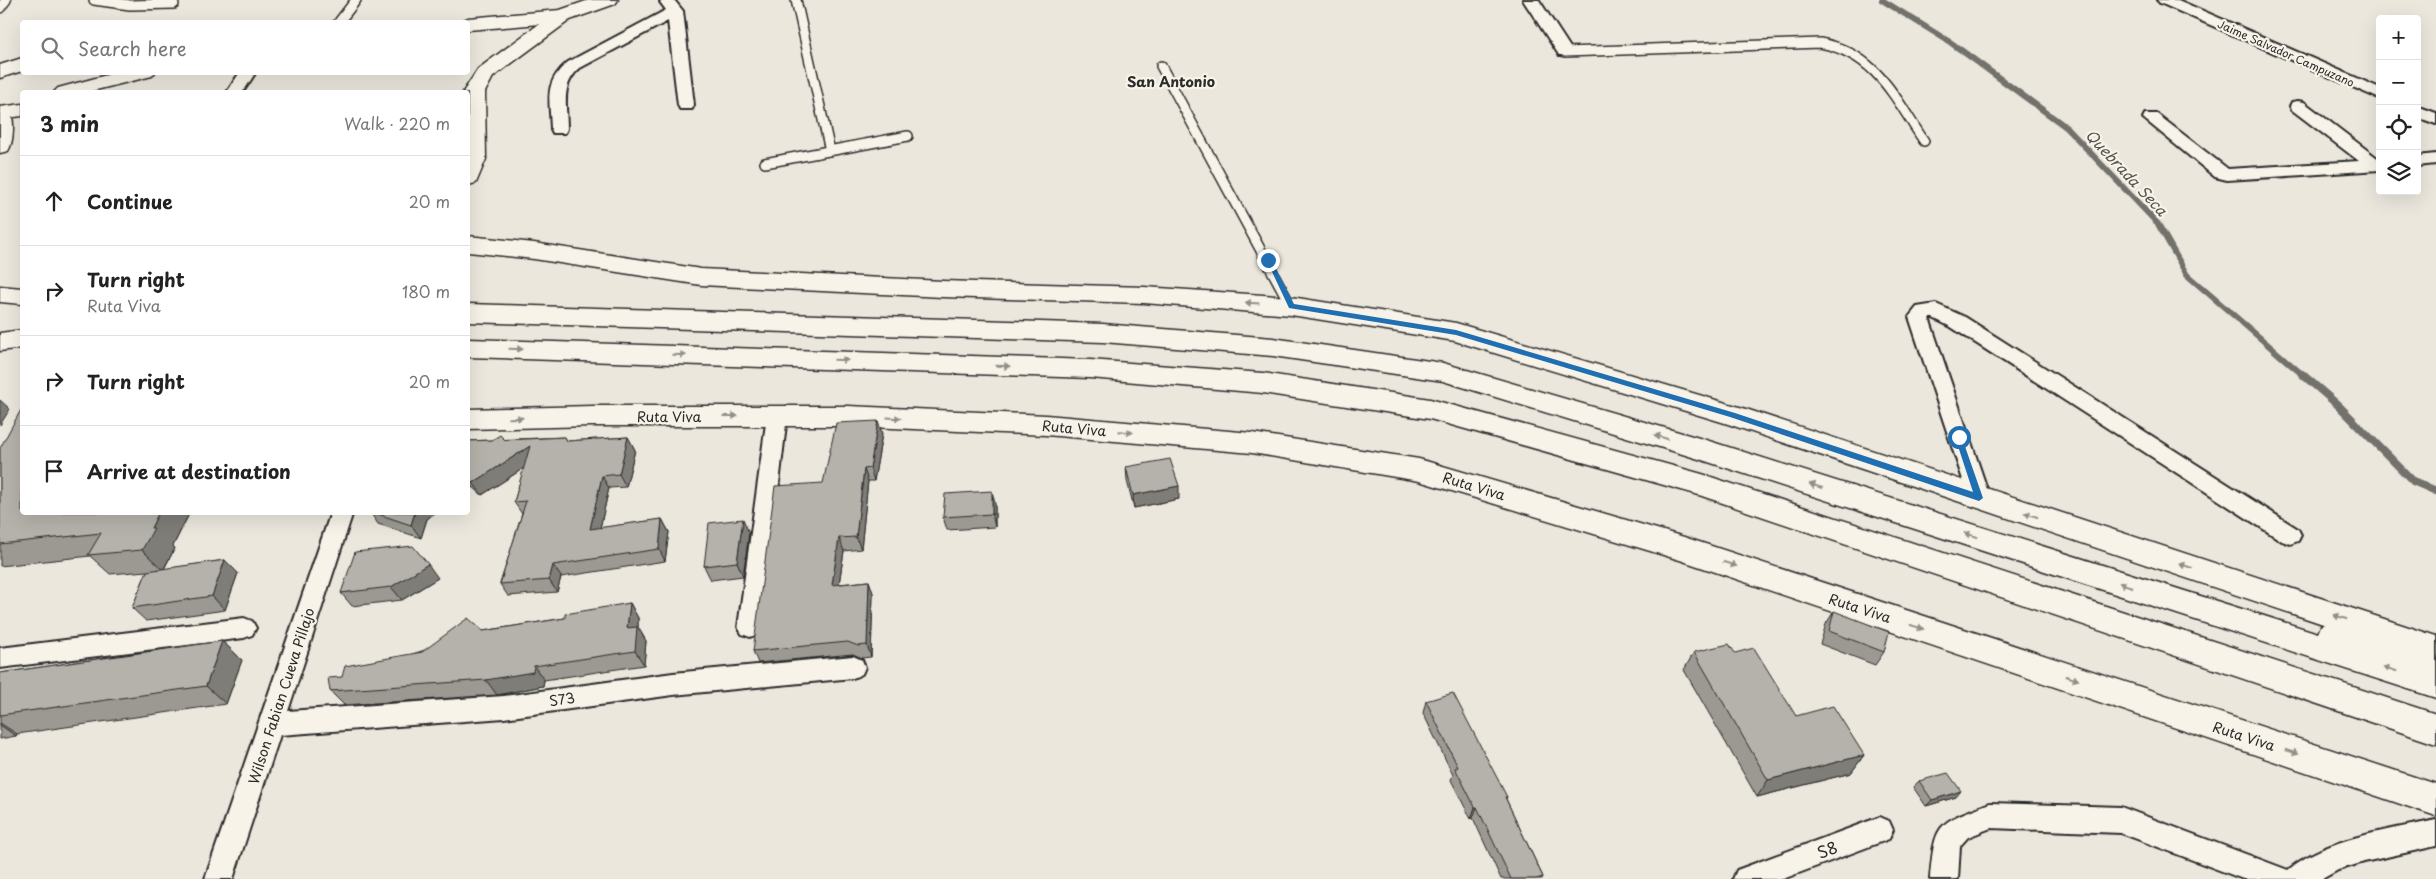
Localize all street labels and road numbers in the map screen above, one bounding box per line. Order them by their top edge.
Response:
street label: Jaime Salvador Campuzano [2215,15,2357,91]
street label: Ruta Viva [637,406,701,427]
street label: Ruta Viva [1041,415,1107,441]
street label: Ruta Viva [1440,467,1508,506]
street label: Ruta Viva [1826,588,1894,628]
street label: Wilson Fabian Cueva Pillajo [242,605,320,787]
street label: S73 [548,687,576,711]
street label: Ruta Viva [2210,716,2278,756]
street label: S8 [1814,834,1840,864]

